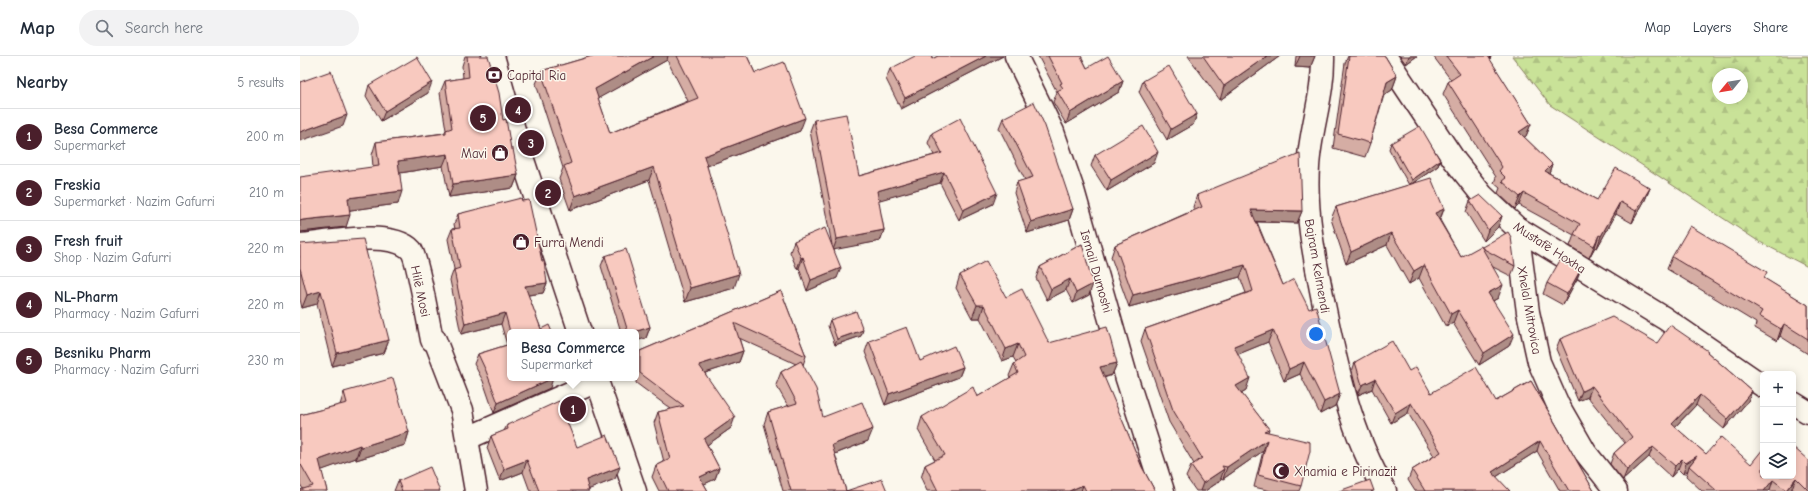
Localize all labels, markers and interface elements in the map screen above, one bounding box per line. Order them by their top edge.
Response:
search box [79,10,359,46]
text: Map [20,17,55,39]
icon: search [93,17,115,39]
text: Search here [125,19,203,37]
text: Map [1644,19,1671,36]
text: Layers [1693,19,1731,36]
text: Share [1753,19,1788,36]
bank icon: Capital Ria [484,65,504,85]
place label: Capital Ria [507,68,566,83]
north arrow [1712,68,1748,104]
text: Nearby [16,73,67,92]
text: 5 results [237,75,284,90]
pin: 4 [505,95,531,125]
pin: 5 [470,103,496,133]
text: Besa Commerce [54,120,158,138]
pin: 3 [518,128,544,158]
text: 1 [26,129,32,144]
text: 200 m [246,129,284,144]
text: Supermarket [54,138,125,153]
shop icon: Mavi [490,143,510,163]
place label: Mavi [461,146,487,161]
text: Freskia [54,176,101,194]
pin: 2 [535,178,561,208]
text: 2 [26,185,32,200]
text: 210 m [249,185,284,200]
text: Supermarket · Nazim Gafurri [54,194,215,209]
street label: Bajram Kelmendi [1302,218,1333,314]
street label: Mustafë Hoxha [1511,219,1589,276]
street label: Ismail Dumoshi [1077,228,1116,314]
text: Fresh fruit [54,232,123,250]
shop icon: Furra Mendi [511,232,531,252]
place label: Furra Mendi [534,235,604,250]
text: 3 [26,241,32,256]
text: 220 m [247,241,284,256]
text: Shop · Nazim Gafurri [54,250,171,265]
street label: Hilë Mosi [408,264,433,318]
street label: Xhelal Mitrovica [1514,265,1545,356]
text: NL-Pharm [54,288,118,306]
text: 4 [26,297,32,312]
text: 220 m [247,297,284,312]
text: Pharmacy · Nazim Gafurri [54,306,199,321]
your location [1306,324,1326,344]
popup [507,329,639,381]
text: Besa Commerce [521,339,625,357]
text: Besniku Pharm [54,344,151,362]
text: 5 [26,353,32,368]
text: 230 m [248,353,284,368]
text: Supermarket [521,357,592,372]
text: Pharmacy · Nazim Gafurri [54,362,199,377]
map controls [1760,371,1796,479]
button: + [1760,371,1796,407]
pin: 1 [560,394,586,424]
button: − [1760,407,1796,443]
button: layers [1760,443,1796,479]
mosque icon: Xhamia e Pirinazit [1271,461,1291,481]
place label: Xhamia e Pirinazit [1294,464,1398,479]

